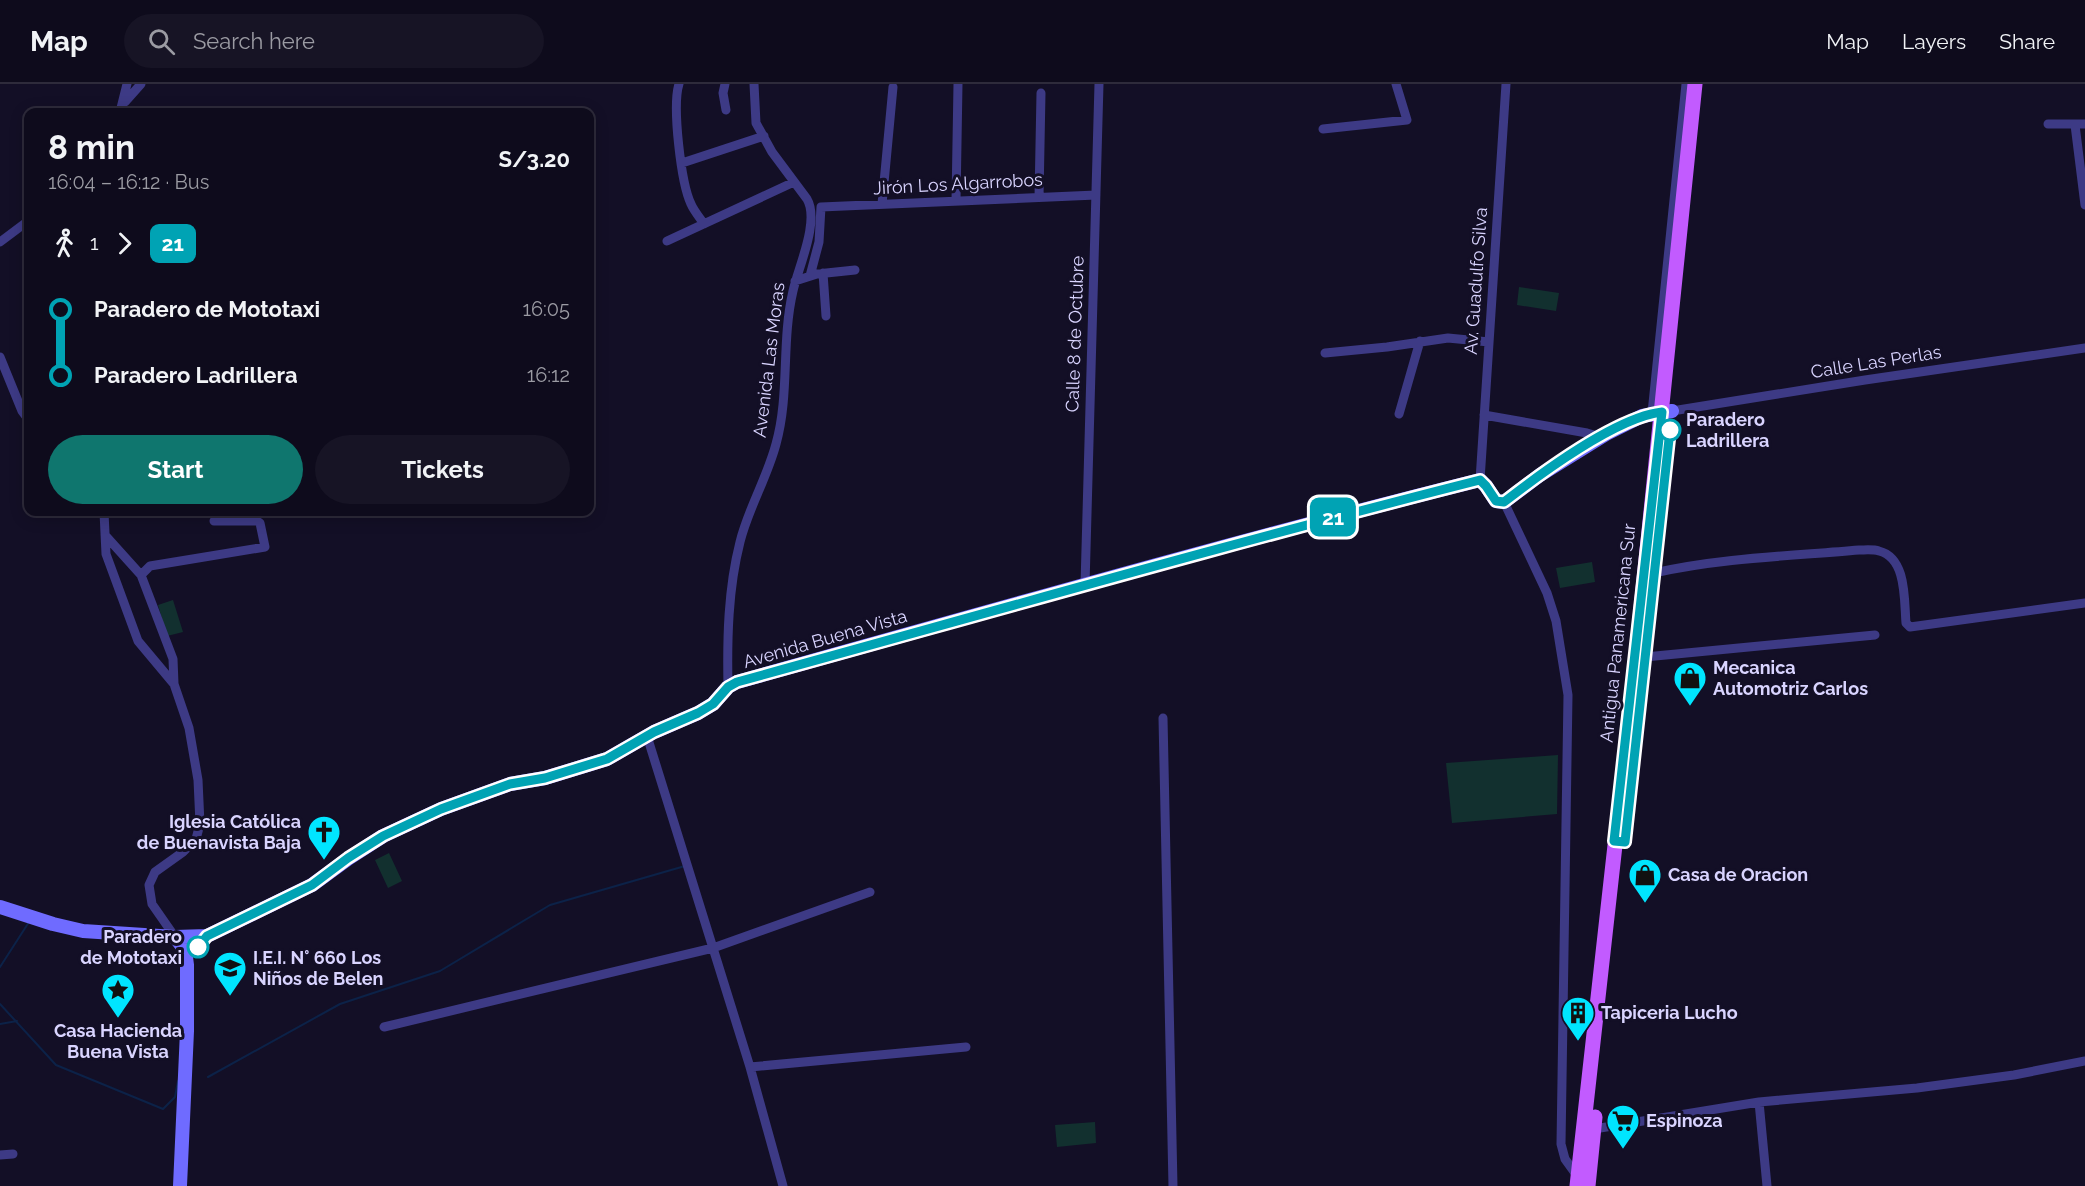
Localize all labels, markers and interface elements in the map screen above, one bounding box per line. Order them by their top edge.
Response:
search box [124,14,544,68]
text: Map [30,25,88,58]
icon: search [145,25,178,58]
text: Search here [193,28,315,54]
text: Map [1826,29,1869,54]
text: Layers [1902,29,1966,54]
text: Share [1999,29,2055,54]
text: 8 min [48,128,135,167]
text: S/3.20 [499,146,570,172]
street label: Jirón Los Algarrobos [873,169,1044,198]
text: 16:04 – 16:12 · Bus [48,170,209,194]
street label: Av. Guadulfo Silva [1460,207,1491,355]
icon: walk [48,227,81,260]
icon: forward [108,227,141,260]
text: 1 [90,231,99,255]
text: 21 [162,231,184,256]
street label: Calle 8 de Octubre [1061,255,1088,413]
street label: Avenida Las Moras [749,281,788,439]
text: Paradero de Mototaxi [94,296,320,322]
text: 16:05 [522,297,570,321]
street label: Calle Las Perlas [1809,341,1943,382]
text: Paradero Ladrillera [94,362,298,388]
text: 16:12 [527,363,570,387]
place label: Paradero Ladrillera [1686,409,1769,451]
marker: Paradero Ladrillera [1659,419,1681,441]
button: Start [48,435,303,504]
button: Tickets [315,435,570,504]
line badge: 21 [1306,498,1360,536]
text: 21 [1322,505,1344,530]
street label: Antigua Panamericana Sur [1596,522,1640,743]
street label: Avenida Buena Vista [740,605,909,672]
place label: Mecanica Automotriz Carlos [1713,657,1868,699]
shop icon: Mecanica Automotriz Carlos [1672,660,1708,707]
place label: Iglesia Católica de Buenavista Baja [137,811,301,853]
church icon: Iglesia Católica de Buenavista Baja [306,814,342,861]
shop icon: Casa de Oracion [1627,857,1663,904]
place label: Casa de Oracion [1668,864,1808,885]
place label: Paradero de Mototaxi [80,926,182,968]
marker: Paradero de Mototaxi [187,936,209,958]
place label: I.E.I. N° 660 Los Niños de Belen [253,947,383,989]
school or university icon: I.E.I. N° 660 Los Niños de Belen [212,950,248,997]
place icon: Casa Hacienda Buena Vista [100,972,136,1019]
building icon: Tapiceria Lucho [1560,995,1596,1042]
place label: Tapiceria Lucho [1601,1002,1738,1023]
place label: Casa Hacienda Buena Vista [54,1020,182,1062]
supermarket icon: Espinoza [1605,1103,1641,1150]
place label: Espinoza [1646,1110,1723,1131]

